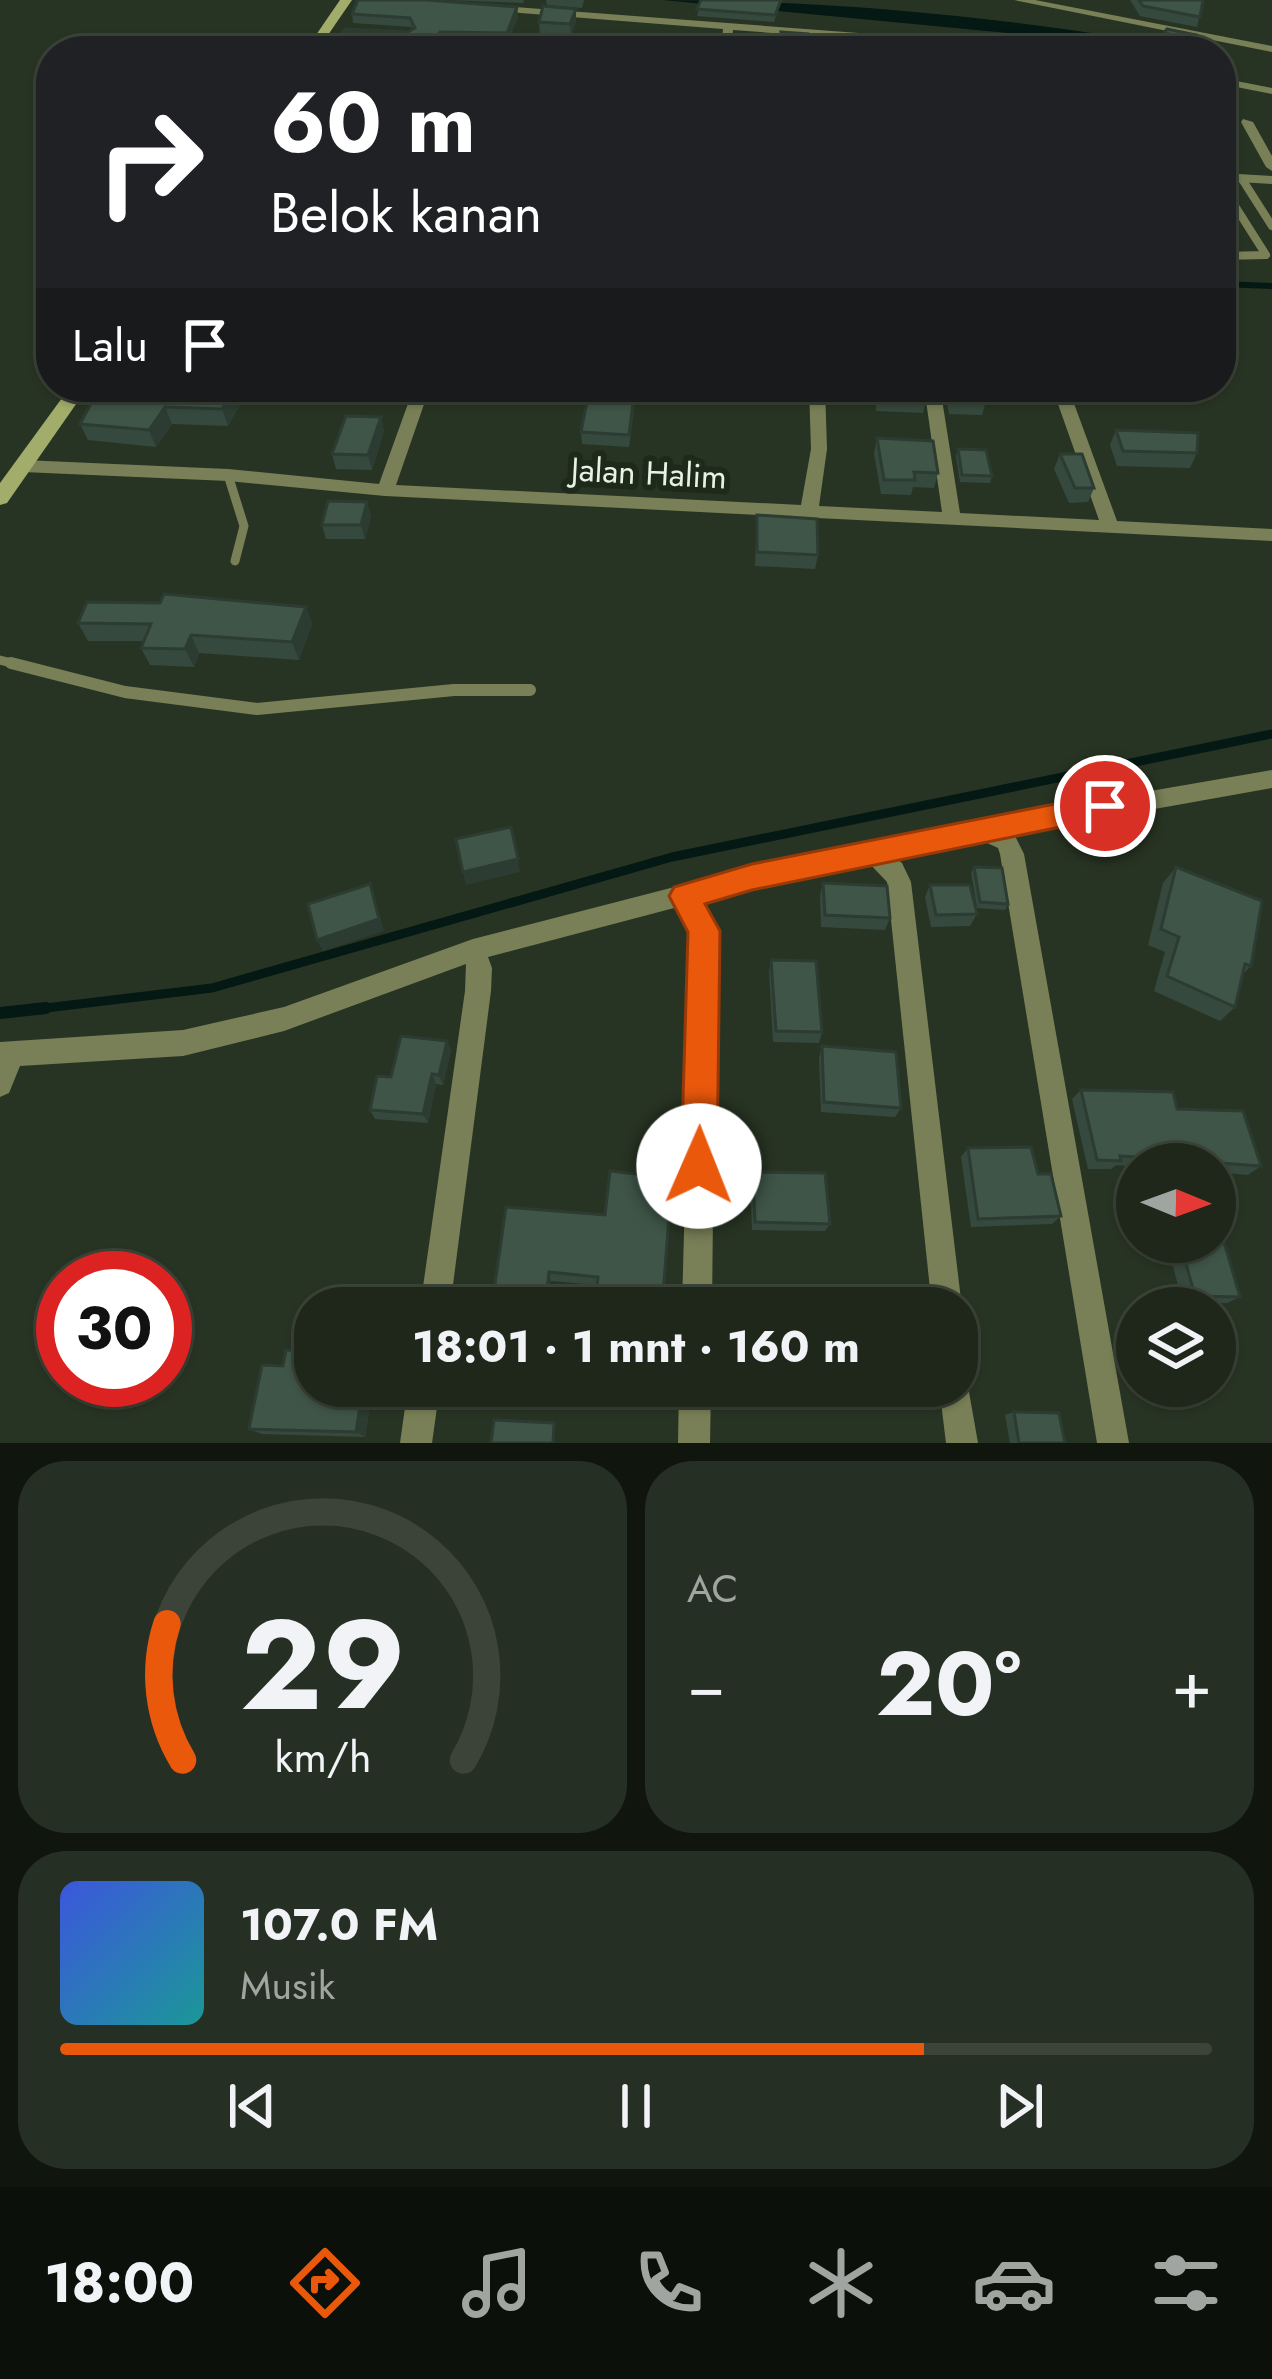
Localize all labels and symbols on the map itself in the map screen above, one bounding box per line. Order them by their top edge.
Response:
street label: Jalan Halim [566,445,728,501]
pin [1054,755,1156,857]
position arrow [636,1103,762,1229]
north arrow [1116,1143,1236,1263]
speed limit sign: 30 [36,1251,192,1407]

